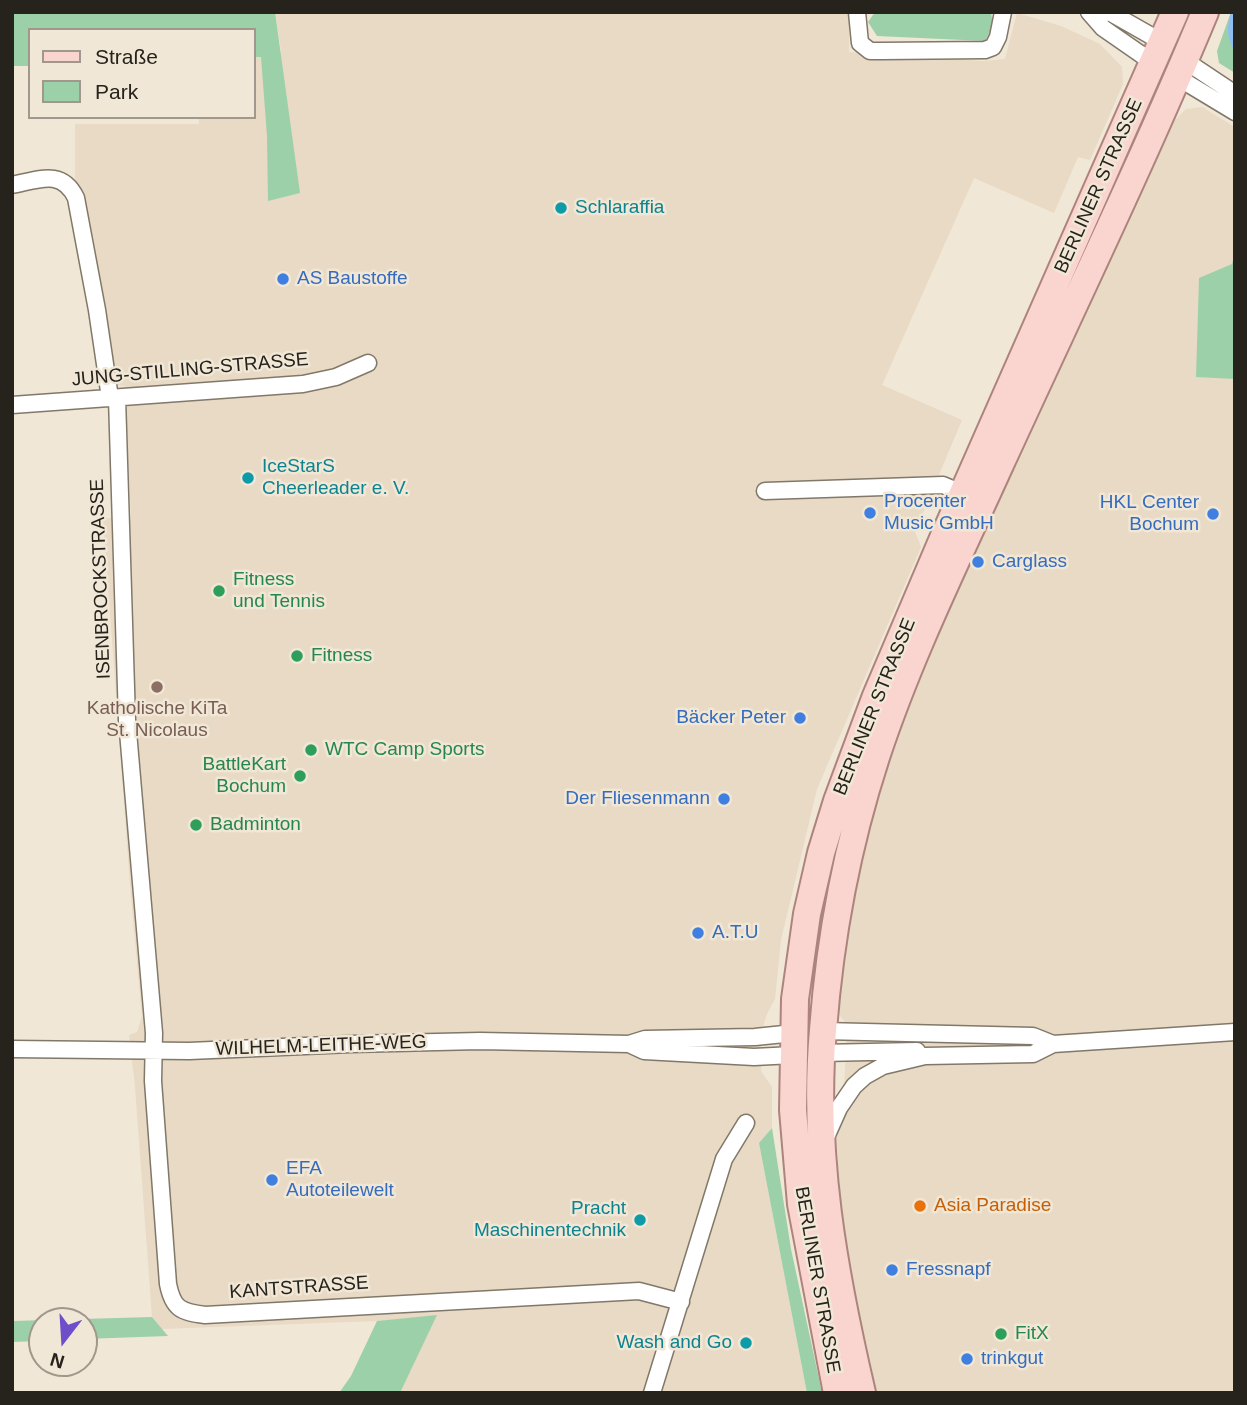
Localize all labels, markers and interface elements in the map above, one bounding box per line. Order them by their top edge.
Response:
legend [28,28,256,119]
text: Straße [95,45,158,68]
text: Park [95,80,138,103]
street label: BERLINER STRASSE [1050,95,1148,277]
place label: Schlaraffia [575,197,664,219]
marker: Schlaraffia [553,200,569,216]
place label: AS Baustoffe [297,268,408,290]
marker: AS Baustoffe [275,271,291,287]
street label: JUNG-STILLING-STRASSE [71,348,309,392]
place label: IceStarS Cheerleader e. V. [262,456,409,500]
marker: IceStarS Cheerleader e. V. [240,470,256,486]
street label: ISENBROCKSTRASSE [86,478,116,680]
place label: Procenter Music GmbH [884,491,994,535]
place label: HKL Center Bochum [1100,492,1199,536]
marker: Procenter Music GmbH [862,505,878,521]
marker: HKL Center Bochum [1205,506,1221,522]
place label: Carglass [992,551,1067,573]
marker: Carglass [970,554,986,570]
place label: Fitness und Tennis [233,569,325,613]
marker: Fitness und Tennis [211,583,227,599]
street label: BERLINER STRASSE [829,615,921,799]
place label: Fitness [311,645,372,667]
marker: Fitness [289,648,305,664]
marker: Katholische KiTa St. Nicolaus [149,679,165,695]
place label: Katholische KiTa St. Nicolaus [87,698,227,742]
place label: Bäcker Peter [676,707,786,729]
marker: Bäcker Peter [792,710,808,726]
place label: WTC Camp Sports [325,739,484,761]
marker: WTC Camp Sports [303,742,319,758]
place label: BattleKart Bochum [203,754,286,798]
marker: BattleKart Bochum [292,768,308,784]
place label: Der Fliesenmann [565,788,710,810]
marker: Der Fliesenmann [716,791,732,807]
place label: Badminton [210,814,301,836]
marker: Badminton [188,817,204,833]
place label: A.T.U [712,922,758,944]
marker: A.T.U [690,925,706,941]
street label: WILHELM-LEITHE-WEG [215,1031,427,1061]
place label: EFA Autoteilewelt [286,1158,394,1202]
marker: EFA Autoteilewelt [264,1172,280,1188]
street label: BERLINER STRASSE [789,1185,845,1375]
place label: Asia Paradise [934,1195,1051,1217]
place label: Pracht Maschinentechnik [474,1198,626,1242]
marker: Asia Paradise [912,1198,928,1214]
marker: Pracht Maschinentechnik [632,1212,648,1228]
place label: Fressnapf [906,1259,990,1281]
marker: Fressnapf [884,1262,900,1278]
street label: KANTSTRASSE [229,1272,369,1304]
north arrow [28,1307,98,1377]
place label: FitX [1015,1323,1049,1345]
marker: FitX [993,1326,1009,1342]
place label: Wash and Go [617,1332,732,1354]
marker: Wash and Go [738,1335,754,1351]
place label: trinkgut [981,1348,1043,1370]
text: N [48,1349,67,1373]
marker: trinkgut [959,1351,975,1367]

